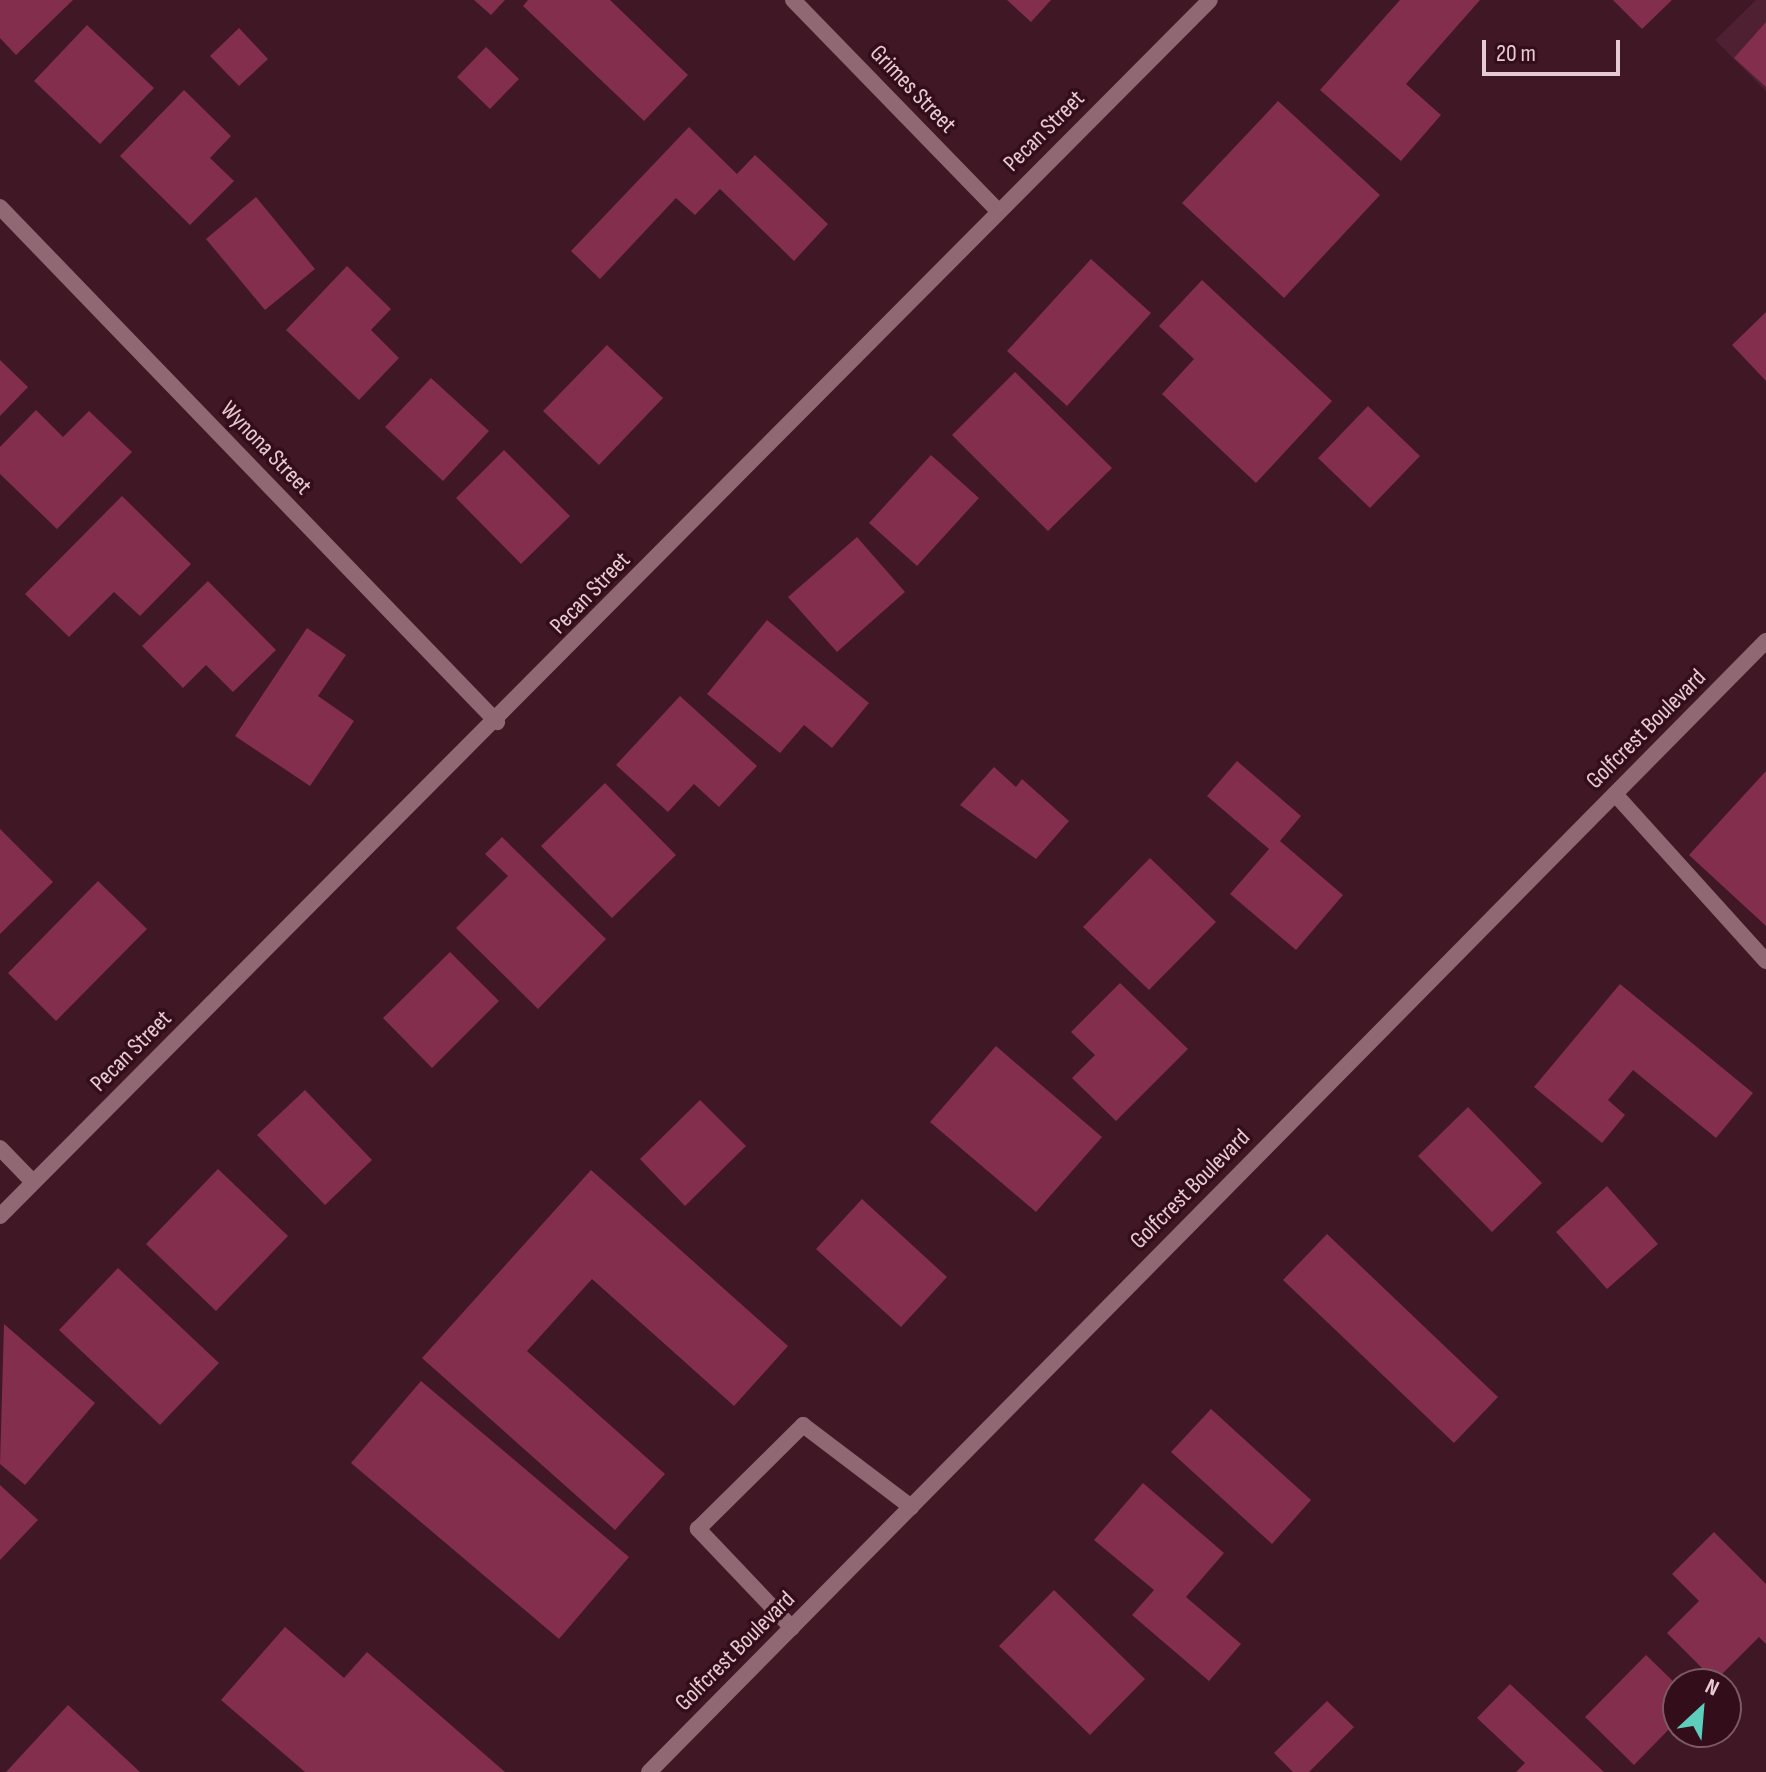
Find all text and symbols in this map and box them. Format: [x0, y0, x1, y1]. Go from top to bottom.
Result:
scale bar [1486, 24, 1624, 74]
street label: Grimes Street [864, 39, 962, 139]
text: 20 m [1496, 39, 1536, 68]
street label: Pecan Street [997, 84, 1091, 178]
street label: Wynona Street [214, 395, 318, 501]
street label: Pecan Street [544, 546, 636, 640]
street label: Golfcrest Boulevard [1580, 663, 1712, 795]
street label: Pecan Street [84, 1004, 178, 1098]
street label: Golfcrest Boulevard [1124, 1123, 1256, 1255]
street label: Golfcrest Boulevard [669, 1585, 801, 1717]
north arrow [1662, 1668, 1742, 1748]
text: N [1701, 1673, 1723, 1702]

